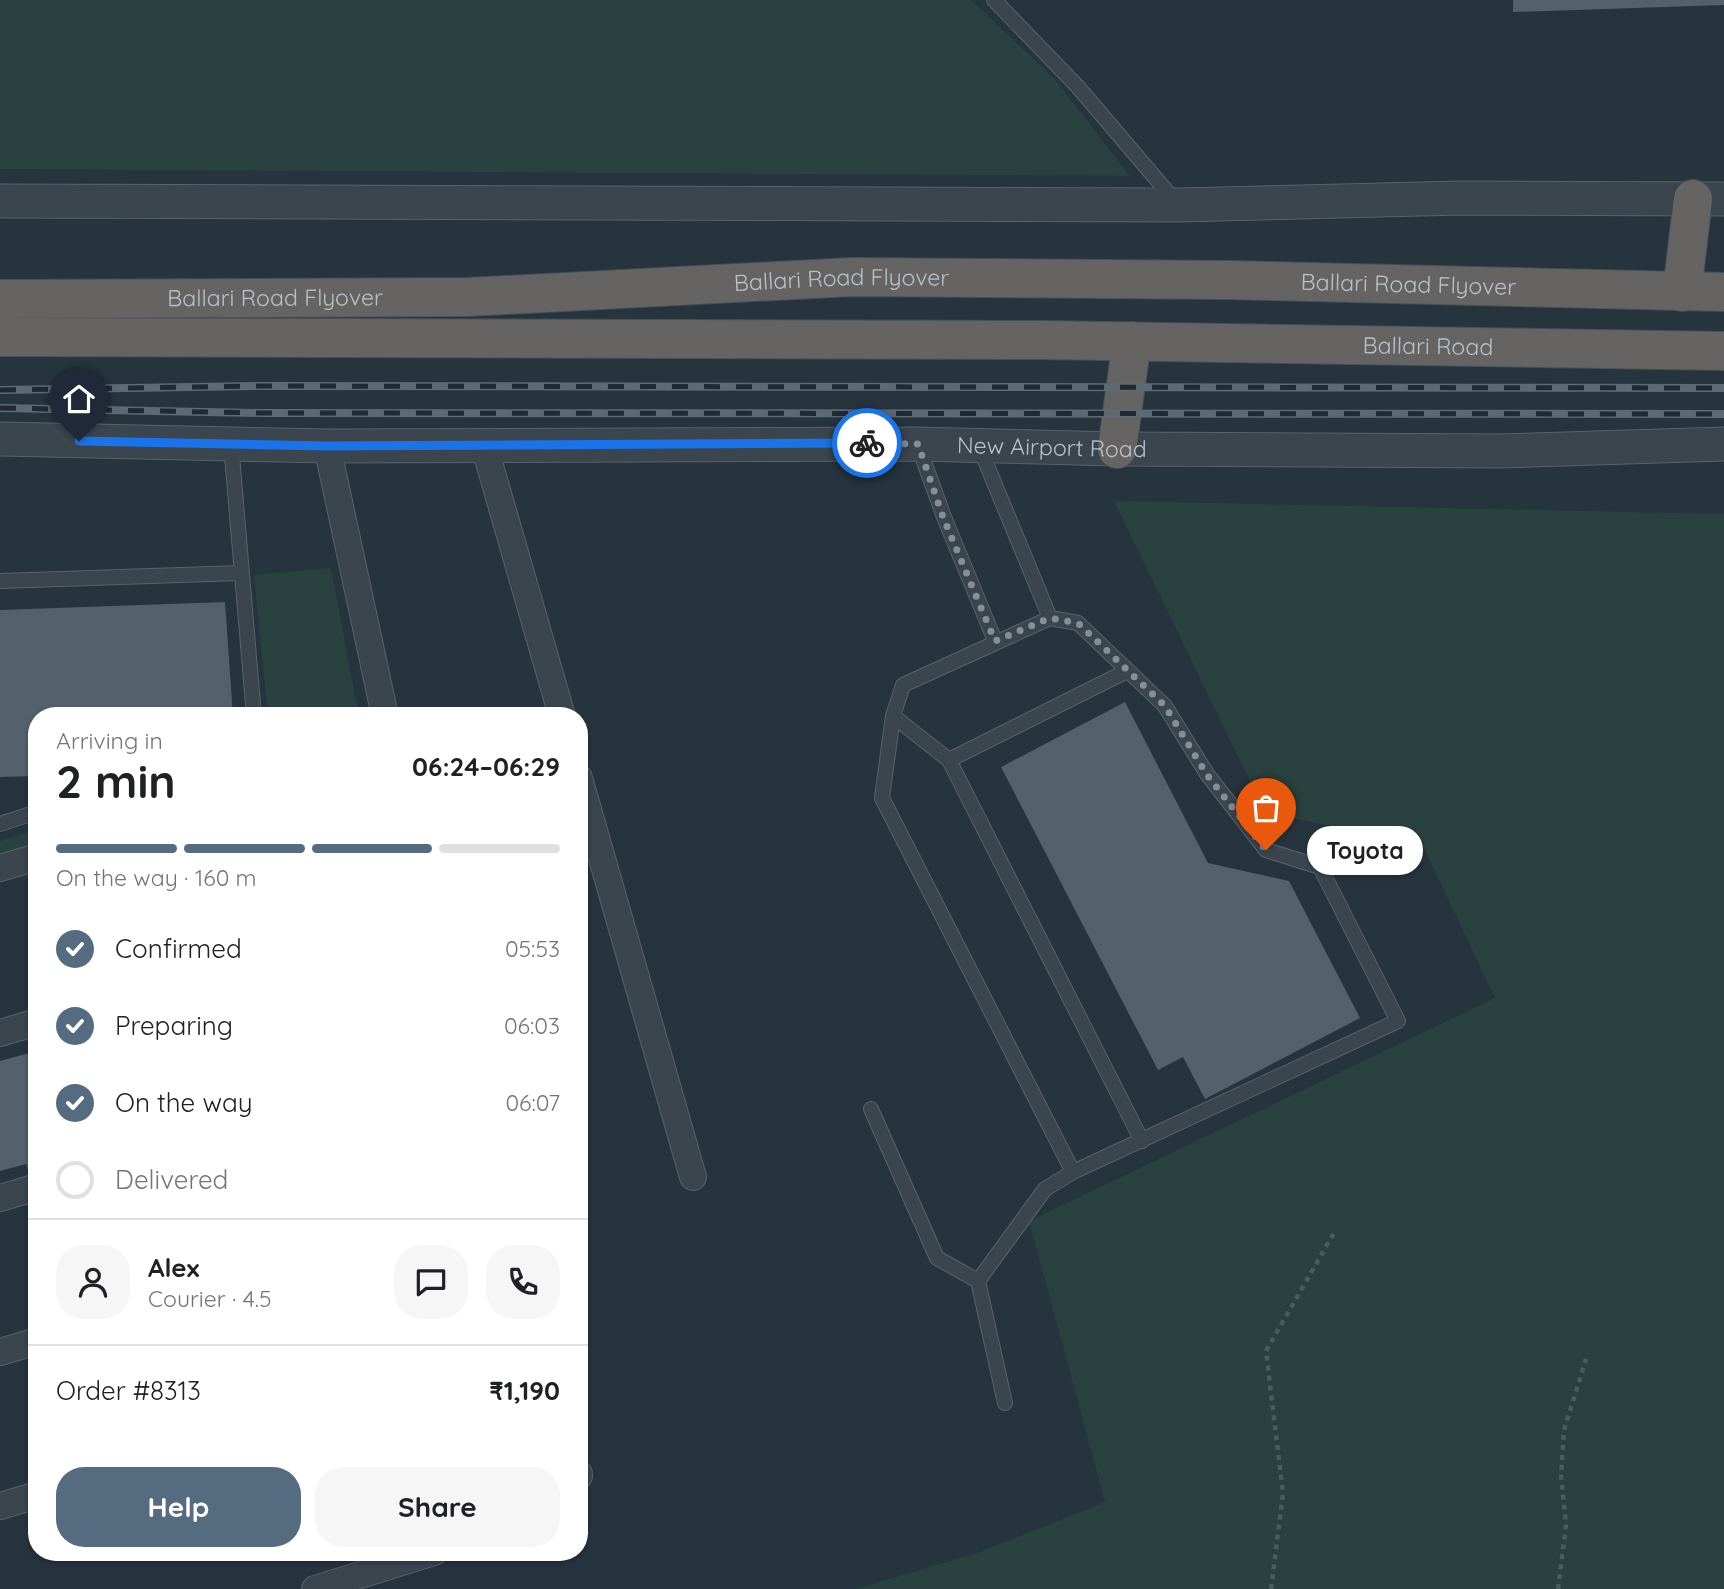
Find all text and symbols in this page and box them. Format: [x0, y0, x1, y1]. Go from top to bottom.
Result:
street label: Ballari Road Flyover [733, 262, 950, 297]
street label: Ballari Road Flyover [1300, 267, 1517, 301]
street label: Ballari Road Flyover [167, 282, 383, 312]
street label: Ballari Road [1362, 330, 1494, 361]
pin [49, 369, 109, 441]
icon: home [60, 380, 98, 418]
courier [832, 408, 902, 478]
icon: bike [848, 424, 886, 462]
street label: New Airport Road [957, 430, 1147, 463]
text: Arriving in [56, 726, 163, 755]
text: 06:24–06:29 [412, 750, 560, 783]
text: 2 min [56, 752, 176, 810]
pin [1236, 778, 1296, 850]
icon: bag [1247, 789, 1285, 827]
callout: Toyota [1308, 826, 1424, 874]
text: Toyota [1326, 836, 1404, 865]
text: On the way · 160 m [56, 863, 257, 892]
icon: check [56, 930, 94, 968]
text: Confirmed [115, 932, 242, 965]
text: 05:53 [505, 934, 560, 963]
icon: check [56, 1007, 94, 1045]
text: Preparing [115, 1009, 233, 1042]
text: 06:03 [504, 1011, 560, 1040]
icon: check [56, 1084, 94, 1122]
text: On the way [115, 1086, 253, 1119]
text: 06:07 [505, 1088, 560, 1117]
text: Delivered [115, 1163, 228, 1196]
button: person [56, 1245, 130, 1319]
button: chat [394, 1245, 468, 1319]
button: phone [486, 1245, 560, 1319]
text: Alex [148, 1251, 199, 1284]
text: Courier · 4.5 [148, 1284, 272, 1313]
text: Order #8313 [56, 1374, 201, 1407]
text: ₹1,190 [489, 1374, 560, 1407]
button: Help [56, 1467, 301, 1547]
button: Share [315, 1467, 560, 1547]

